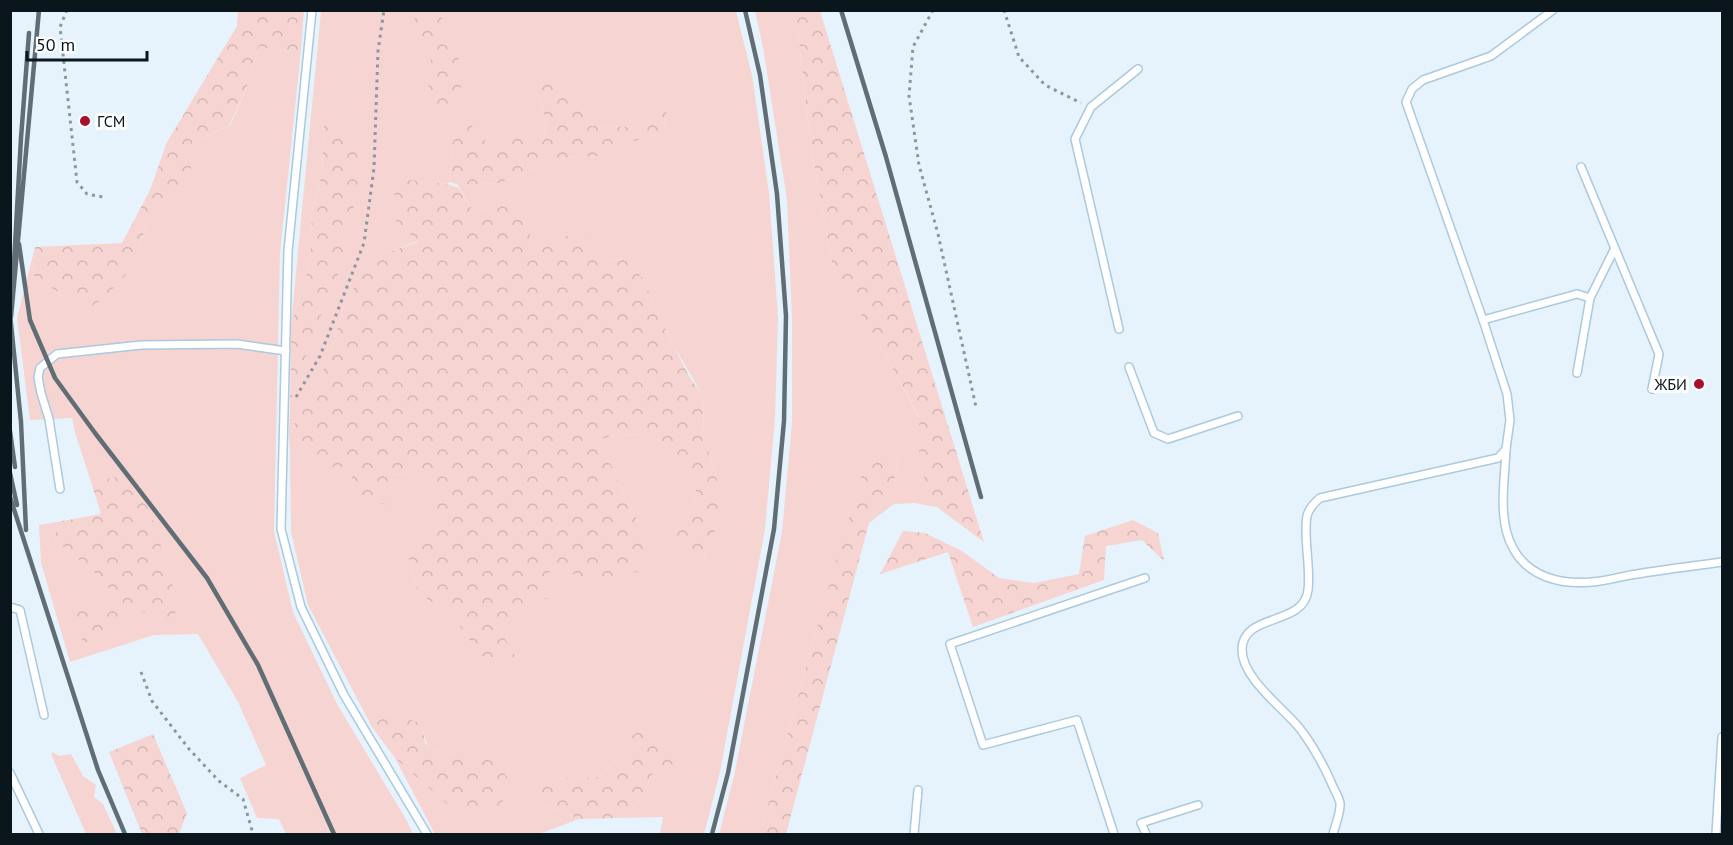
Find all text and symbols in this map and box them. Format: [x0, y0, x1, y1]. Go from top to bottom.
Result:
scale bar [27, 24, 147, 62]
text: 50 m [36, 33, 75, 56]
place label: ГСМ [97, 111, 126, 131]
marker: ГСМ [78, 114, 92, 128]
place label: ЖБИ [1653, 374, 1687, 394]
marker: ЖБИ [1692, 377, 1706, 391]

